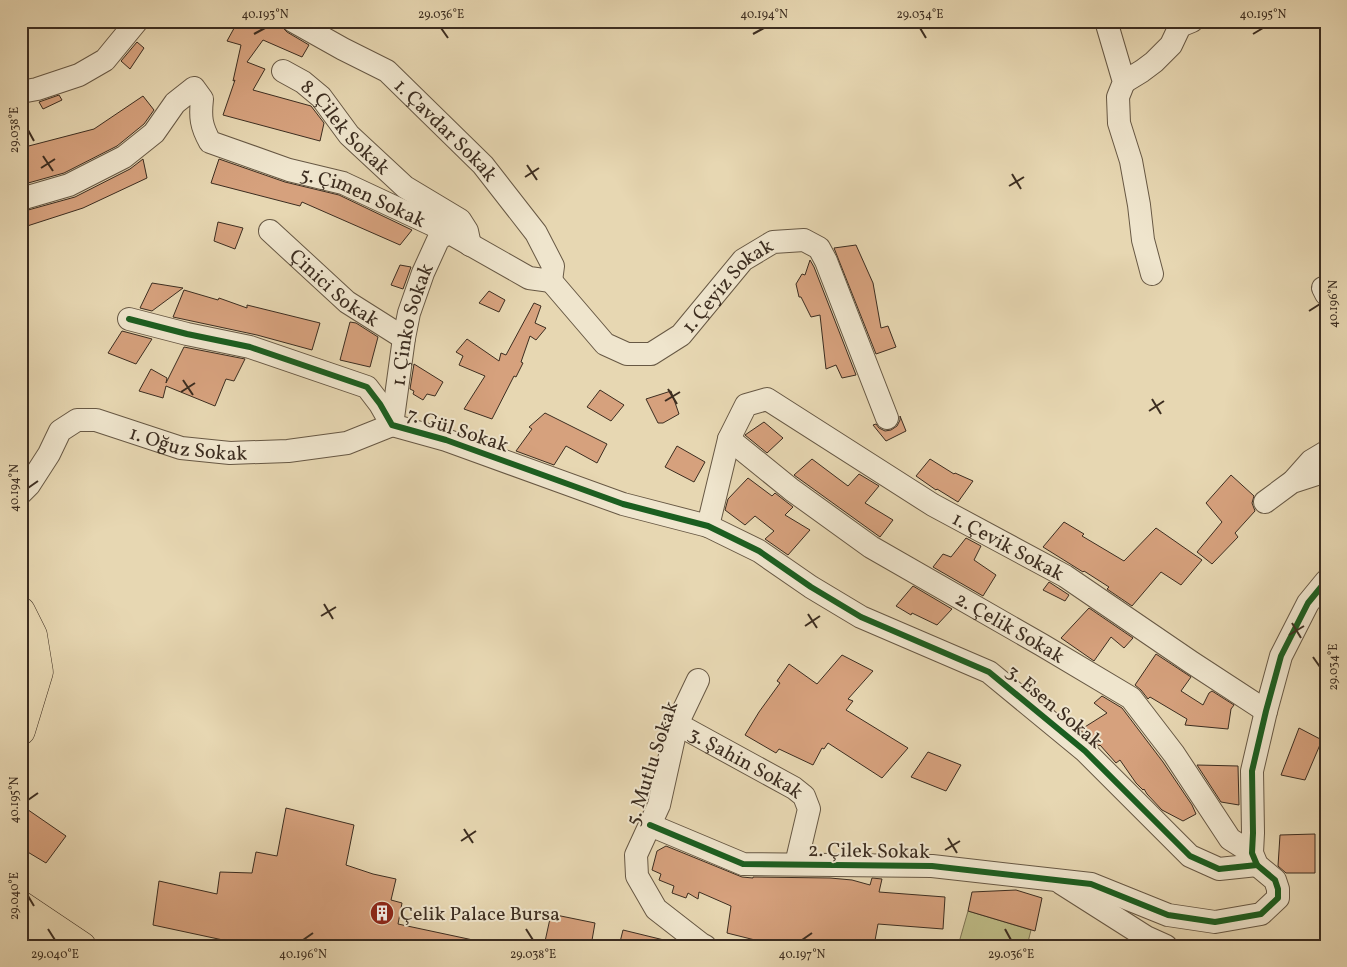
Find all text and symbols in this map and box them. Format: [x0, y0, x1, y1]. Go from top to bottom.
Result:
text: 40.193°N [241, 7, 289, 23]
text: 29.036°E [418, 7, 464, 23]
text: 40.194°N [740, 7, 788, 23]
text: 29.034°E [897, 7, 943, 23]
text: 40.195°N [1240, 7, 1287, 23]
street label: 1. Çavdar Sokak [387, 73, 503, 189]
street label: 8. Çilek Sokak [294, 74, 396, 182]
text: 29.038°E [7, 107, 23, 153]
street label: 5. Çimen Sokak [297, 161, 430, 236]
street label: 1. Çeyiz Sokak [676, 233, 779, 340]
street label: Çinici Sokak [282, 243, 384, 335]
street label: 1. Çinko Sokak [385, 259, 442, 388]
text: 40.196°N [1326, 280, 1342, 328]
street label: 7. Gül Sokak [403, 401, 512, 461]
street label: 1. Oğuz Sokak [125, 420, 248, 469]
text: 40.194°N [7, 464, 23, 512]
street label: 1. Çevik Sokak [946, 506, 1069, 589]
street label: 2. Çelik Sokak [949, 586, 1069, 671]
text: 29.034°E [1326, 644, 1342, 690]
street label: 3. Esen Sokak [999, 659, 1108, 756]
street label: 5. Mutlu Sokak [620, 698, 686, 829]
street label: 3. Şahin Sokak [683, 721, 809, 806]
text: 40.195°N [7, 776, 23, 823]
street label: 2. Çilek Sokak [808, 837, 930, 867]
text: 29.040°E [7, 872, 23, 920]
building icon: Çelik Palace Bursa [369, 900, 395, 926]
place label: Çelik Palace Bursa [400, 901, 560, 929]
text: 29.040°E [31, 947, 79, 963]
text: 40.196°N [279, 947, 327, 963]
text: 29.038°E [510, 947, 556, 963]
text: 40.197°N [778, 947, 826, 963]
text: 29.036°E [988, 947, 1034, 963]

